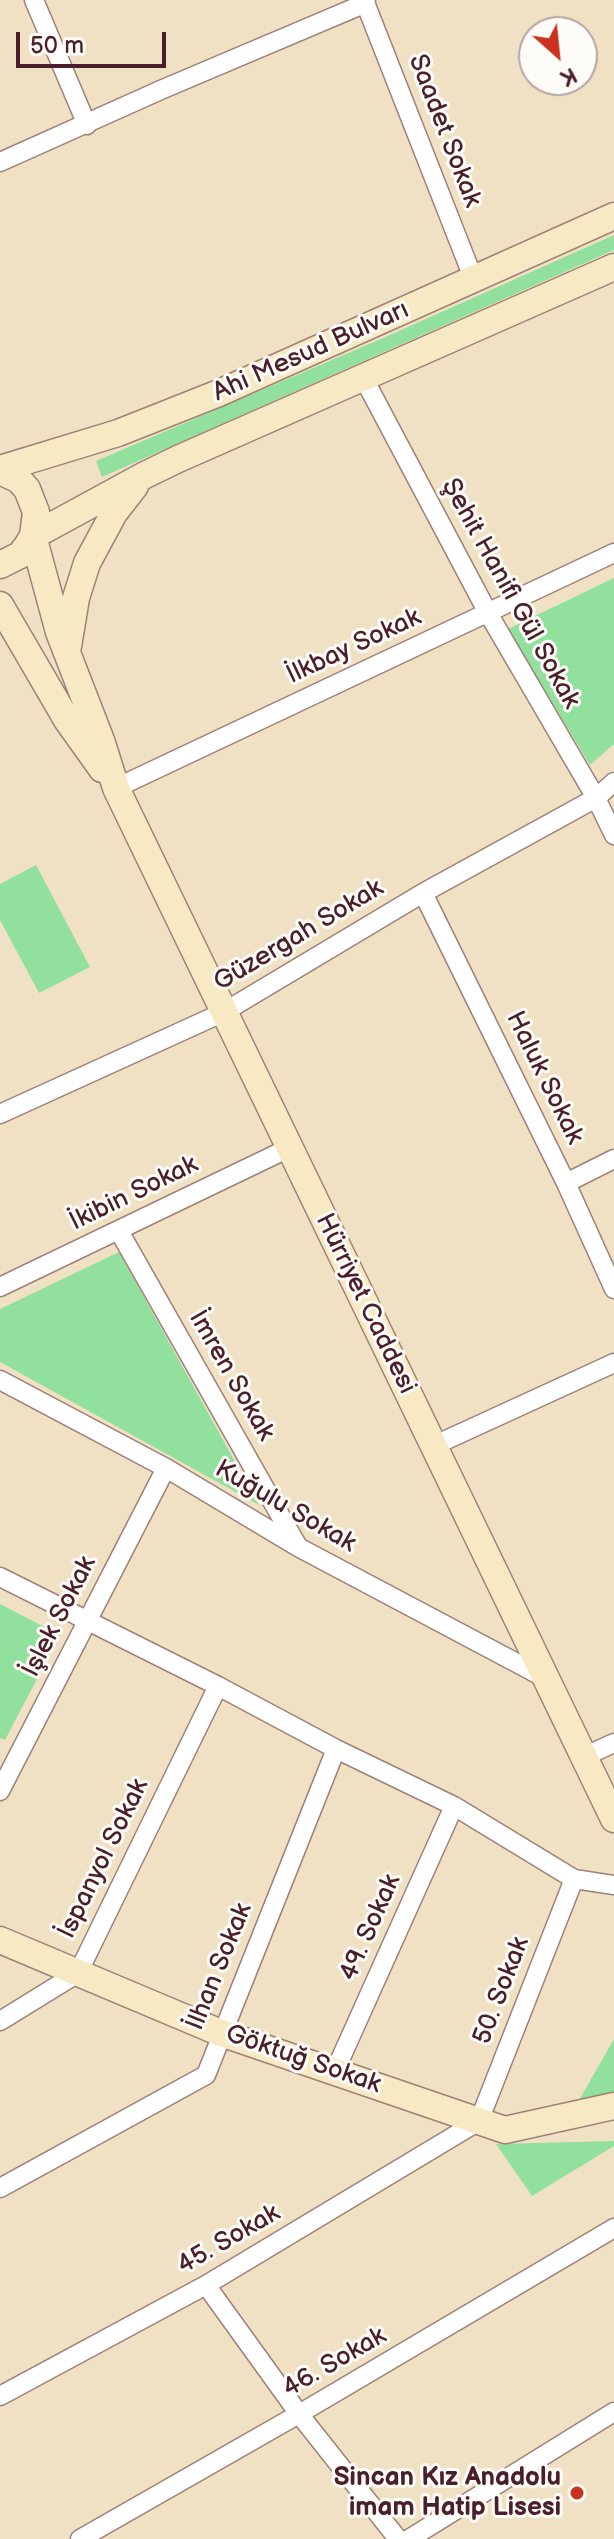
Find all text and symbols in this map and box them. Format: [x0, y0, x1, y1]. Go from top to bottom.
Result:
scale bar [20, 16, 170, 66]
north arrow [518, 16, 598, 96]
text: 50 m [30, 31, 84, 60]
street label: Saadet Sokak [401, 50, 487, 212]
text: K [555, 61, 581, 91]
street label: Ahi Mesud Bulvarı [208, 295, 414, 409]
street label: Şehit Hanifi Gül Sokak [434, 474, 586, 714]
street label: İlkbay Sokak [282, 602, 426, 692]
street label: Güzergah Sokak [209, 873, 389, 999]
street label: Haluk Sokak [498, 1006, 590, 1150]
street label: İkibin Sokak [65, 1150, 203, 1238]
street label: Hürriyet Caddesi [308, 1209, 422, 1399]
street label: İmren Sokak [181, 1305, 281, 1447]
street label: Kuğulu Sokak [209, 1454, 361, 1560]
street label: İşlek Sokak [16, 1551, 104, 1683]
street label: İspanyol Sokak [52, 1774, 156, 1944]
street label: 49. Sokak [334, 1870, 408, 1986]
street label: İlhan Sokak [180, 1899, 260, 2035]
street label: 50. Sokak [467, 1933, 537, 2049]
street label: Göktuğ Sokak [221, 2019, 385, 2101]
street label: 45. Sokak [172, 2198, 286, 2282]
street label: 46. Sokak [278, 2321, 392, 2405]
place label: Sincan Kız Anadolu imam Hatip Lisesi [334, 2462, 561, 2524]
marker: Sincan Kız Anadolu imam Hatip Lisesi [568, 2484, 586, 2502]

